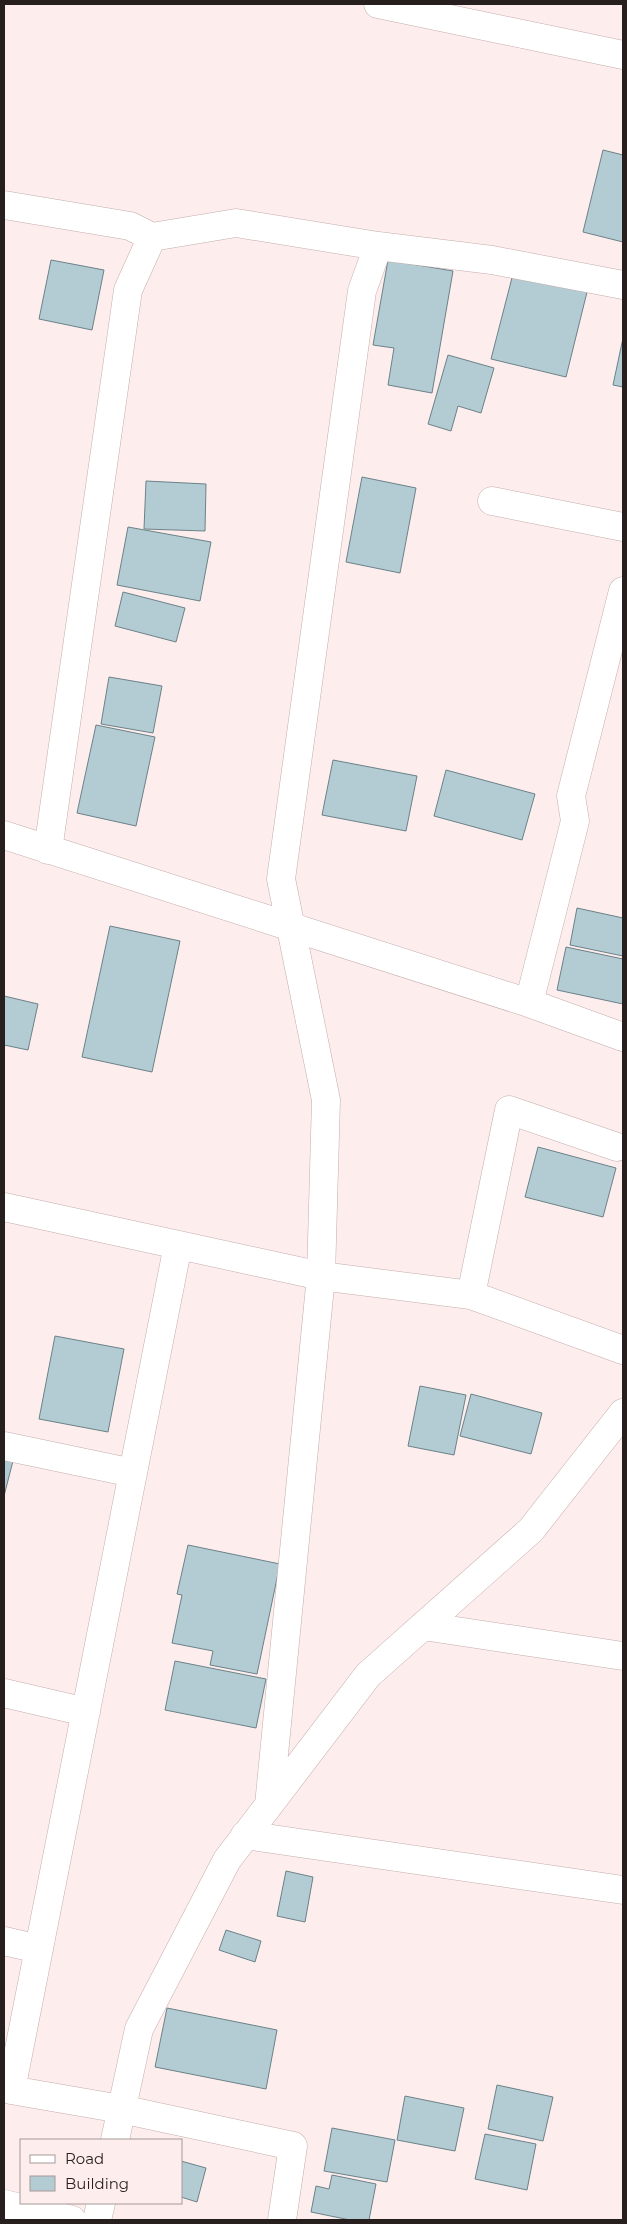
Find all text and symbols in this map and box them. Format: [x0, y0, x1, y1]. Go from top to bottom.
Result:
legend [20, 2139, 182, 2204]
text: Road [65, 2149, 104, 2168]
text: Building [65, 2174, 129, 2193]

